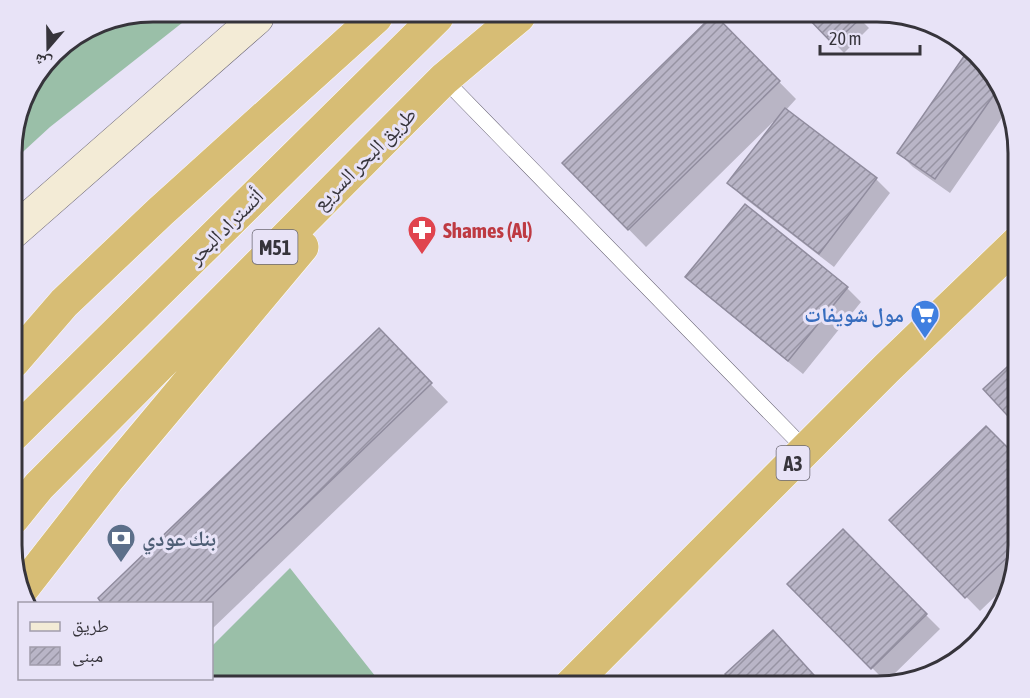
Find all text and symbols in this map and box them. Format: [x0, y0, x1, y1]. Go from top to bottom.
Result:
north arrow [18, 18, 78, 78]
scale bar [820, 18, 920, 56]
text: 20 m [829, 28, 861, 49]
text: ش [32, 50, 54, 73]
street label: طريق البحر السريع [307, 101, 422, 216]
street label: أتستراد البحر [182, 183, 268, 270]
pharmacy icon: Shames (Al) [406, 214, 438, 256]
place label: Shames (Al) [443, 218, 533, 242]
road number: M51 [252, 230, 298, 264]
supermarket icon: مول شويفات [909, 298, 941, 340]
place label: مول شويفات [804, 302, 904, 328]
road number: A3 [776, 446, 810, 480]
bank icon: بنك عودي [105, 522, 137, 564]
place label: بنك عودي [142, 526, 216, 555]
legend [18, 602, 213, 680]
text: طريق [72, 615, 109, 637]
text: مبنى [72, 645, 103, 667]

